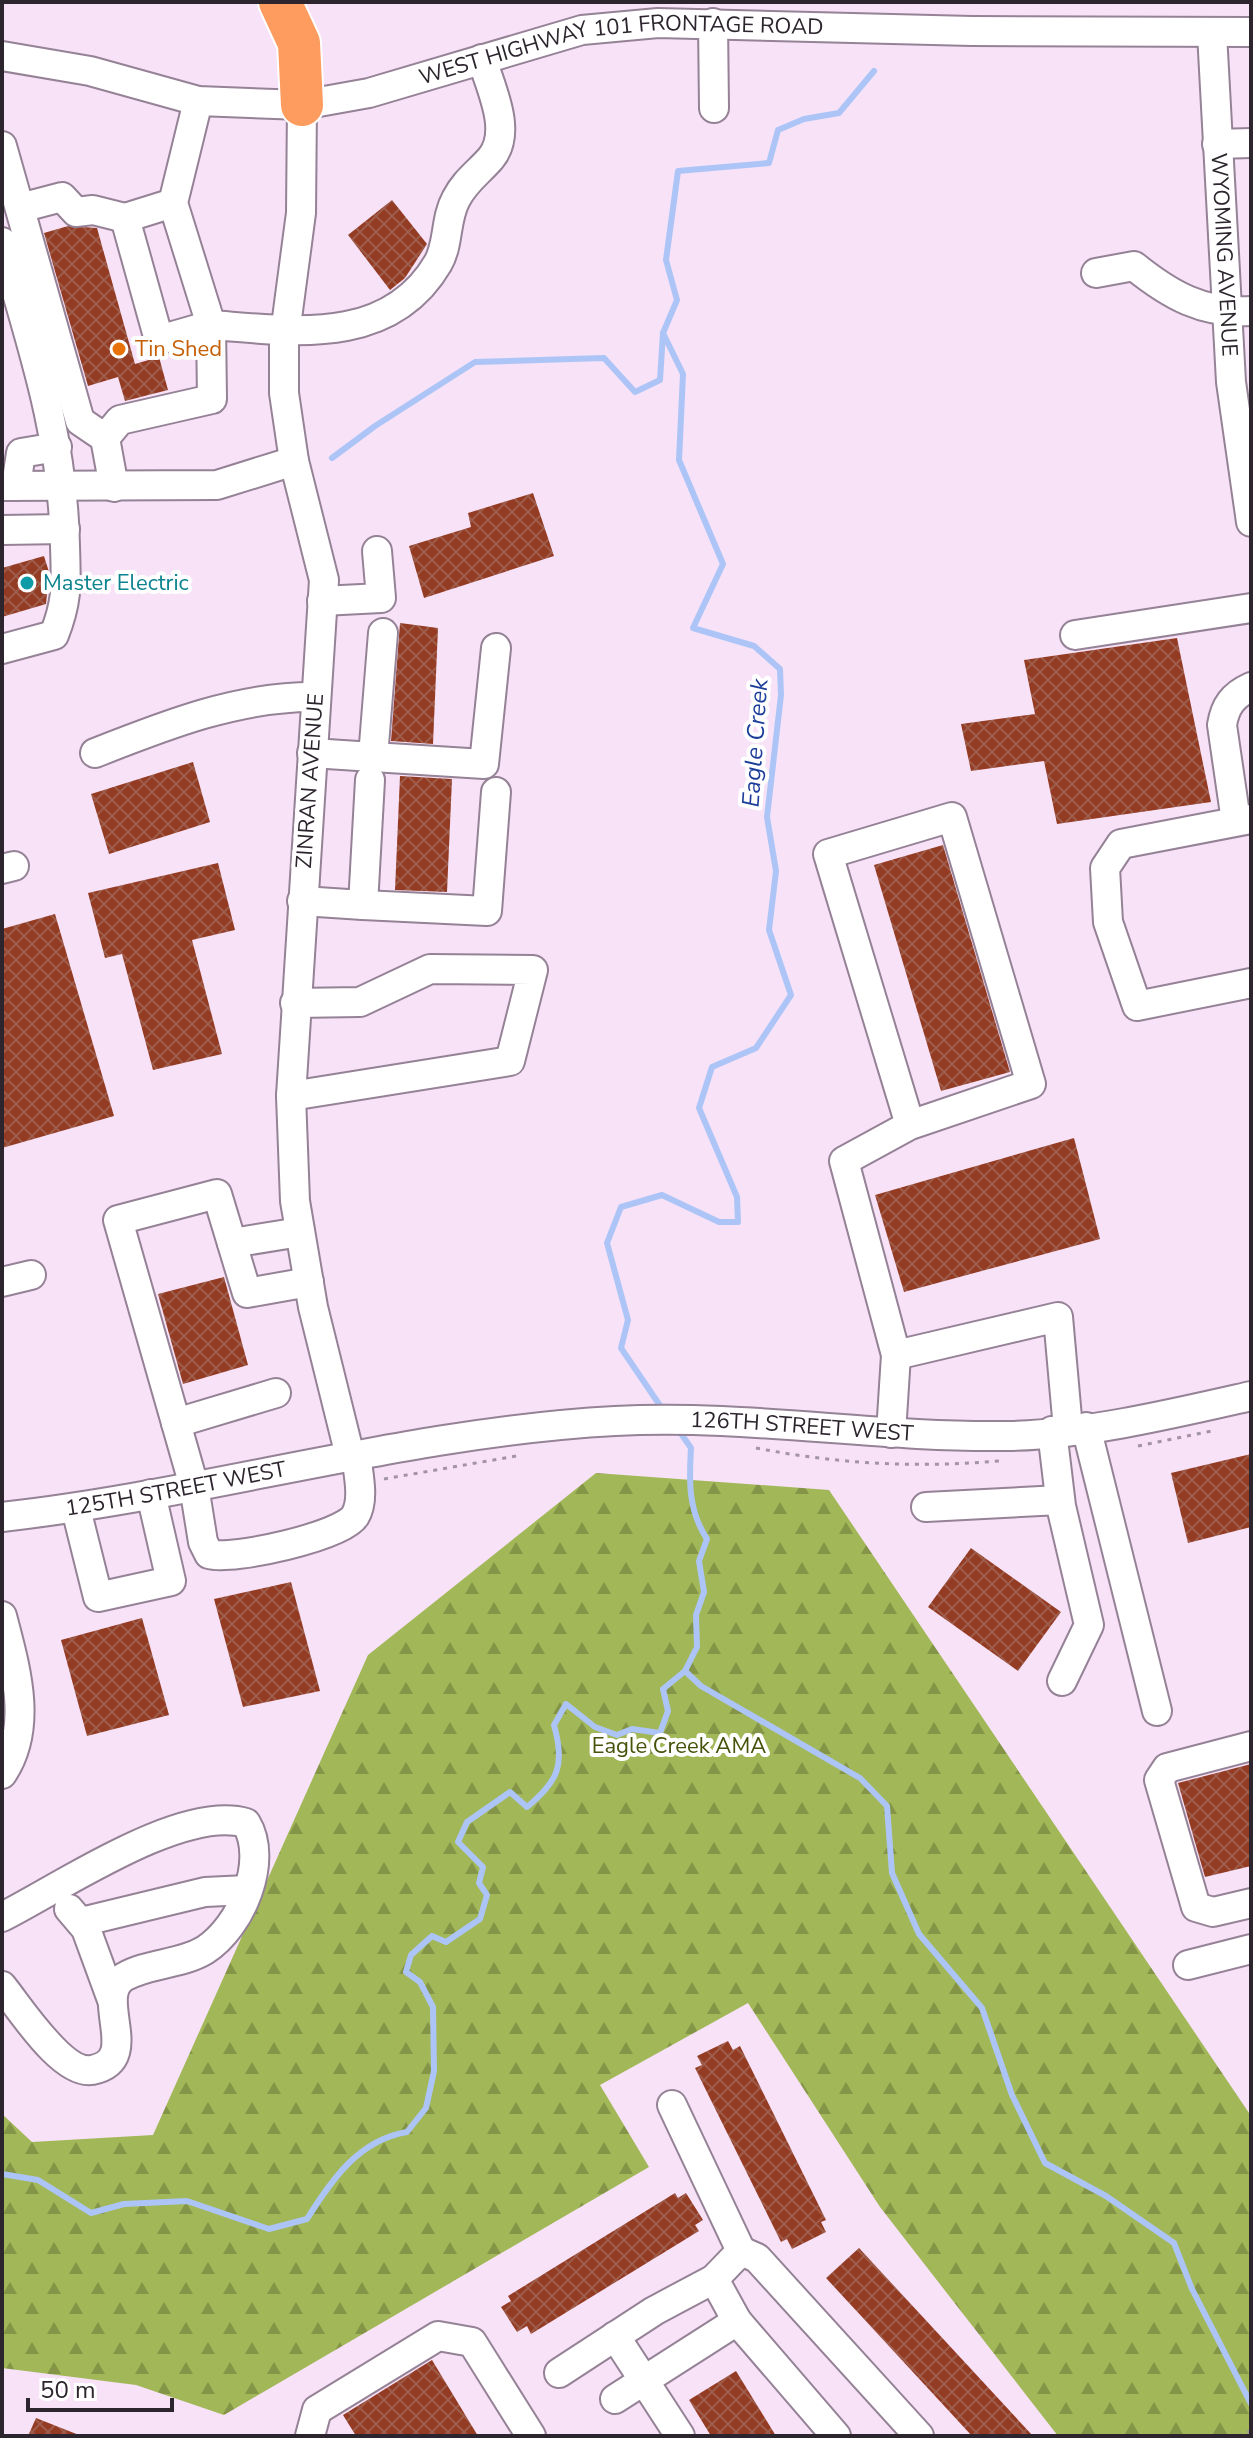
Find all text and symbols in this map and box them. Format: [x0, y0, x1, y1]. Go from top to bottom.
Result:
street label: WEST HIGHWAY 101 FRONTAGE ROAD [416, 7, 824, 92]
street label: WYOMING AVENUE [1204, 152, 1245, 357]
place label: Tin Shed [135, 334, 222, 364]
marker: Tin Shed [110, 340, 128, 358]
place label: Master Electric [43, 568, 189, 598]
marker: Master Electric [18, 574, 36, 592]
water label: Eagle Creek [735, 677, 776, 808]
street label: ZINRAN AVENUE [289, 693, 331, 869]
street label: 126TH STREET WEST [690, 1405, 915, 1449]
street label: 125TH STREET WEST [63, 1454, 289, 1524]
park label: Eagle Creek AMA [592, 1731, 766, 1761]
scale bar [28, 2362, 172, 2412]
text: 50 m [40, 2374, 96, 2406]

